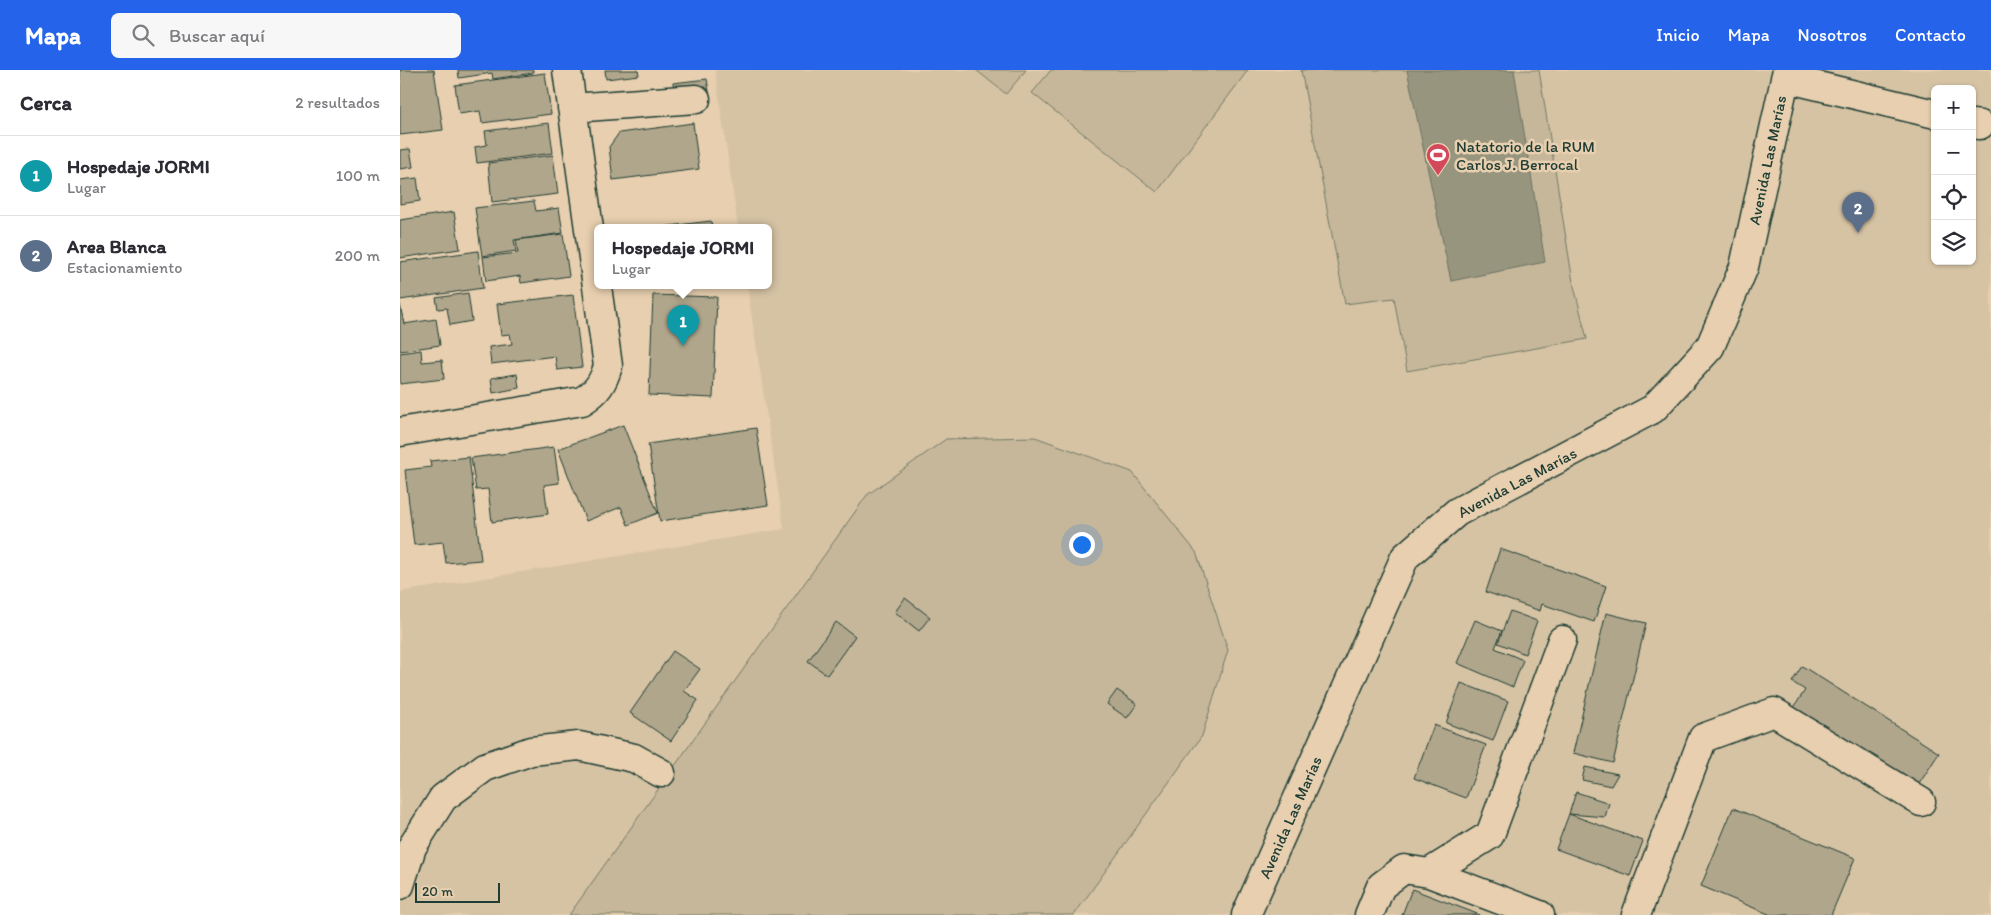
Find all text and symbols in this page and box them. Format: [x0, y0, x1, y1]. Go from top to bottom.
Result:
search box [111, 13, 461, 58]
text: Mapa [25, 21, 81, 50]
icon: search [129, 21, 157, 49]
text: Buscar aquí [169, 24, 265, 47]
text: Inicio [1656, 24, 1700, 46]
text: Mapa [1728, 24, 1770, 46]
text: Nosotros [1798, 24, 1867, 46]
text: Contacto [1895, 24, 1966, 46]
map controls [1931, 85, 1976, 265]
button: + [1931, 85, 1976, 130]
text: Cerca [20, 90, 72, 115]
text: 2 resultados [295, 93, 380, 112]
street label: Avenida Las Marías [1744, 94, 1790, 227]
button: − [1931, 130, 1976, 175]
place label: Natatorio de la RUM Carlos J. Berrocal [1456, 137, 1595, 174]
sports icon: Natatorio de la RUM Carlos J. Berrocal [1425, 142, 1451, 176]
text: Hospedaje JORMI [67, 155, 210, 178]
text: 1 [32, 166, 40, 185]
text: 100 m [336, 166, 380, 185]
button: locate [1931, 175, 1976, 220]
text: Lugar [67, 178, 106, 197]
pin: 2 [1842, 192, 1874, 233]
button: layers [1931, 220, 1976, 265]
popup [594, 224, 772, 289]
text: Area Blanca [67, 235, 166, 258]
text: Hospedaje JORMI [612, 236, 754, 259]
text: 2 [32, 246, 40, 265]
text: 200 m [335, 246, 380, 265]
text: Estacionamiento [67, 258, 182, 277]
text: Lugar [612, 259, 651, 278]
pin: 1 [667, 305, 699, 346]
street label: Avenida Las Marías [1455, 443, 1580, 522]
your location [1069, 532, 1095, 558]
street label: Avenida Las Marías [1255, 753, 1326, 881]
scale bar [415, 880, 500, 903]
text: 20 m [422, 883, 453, 900]

